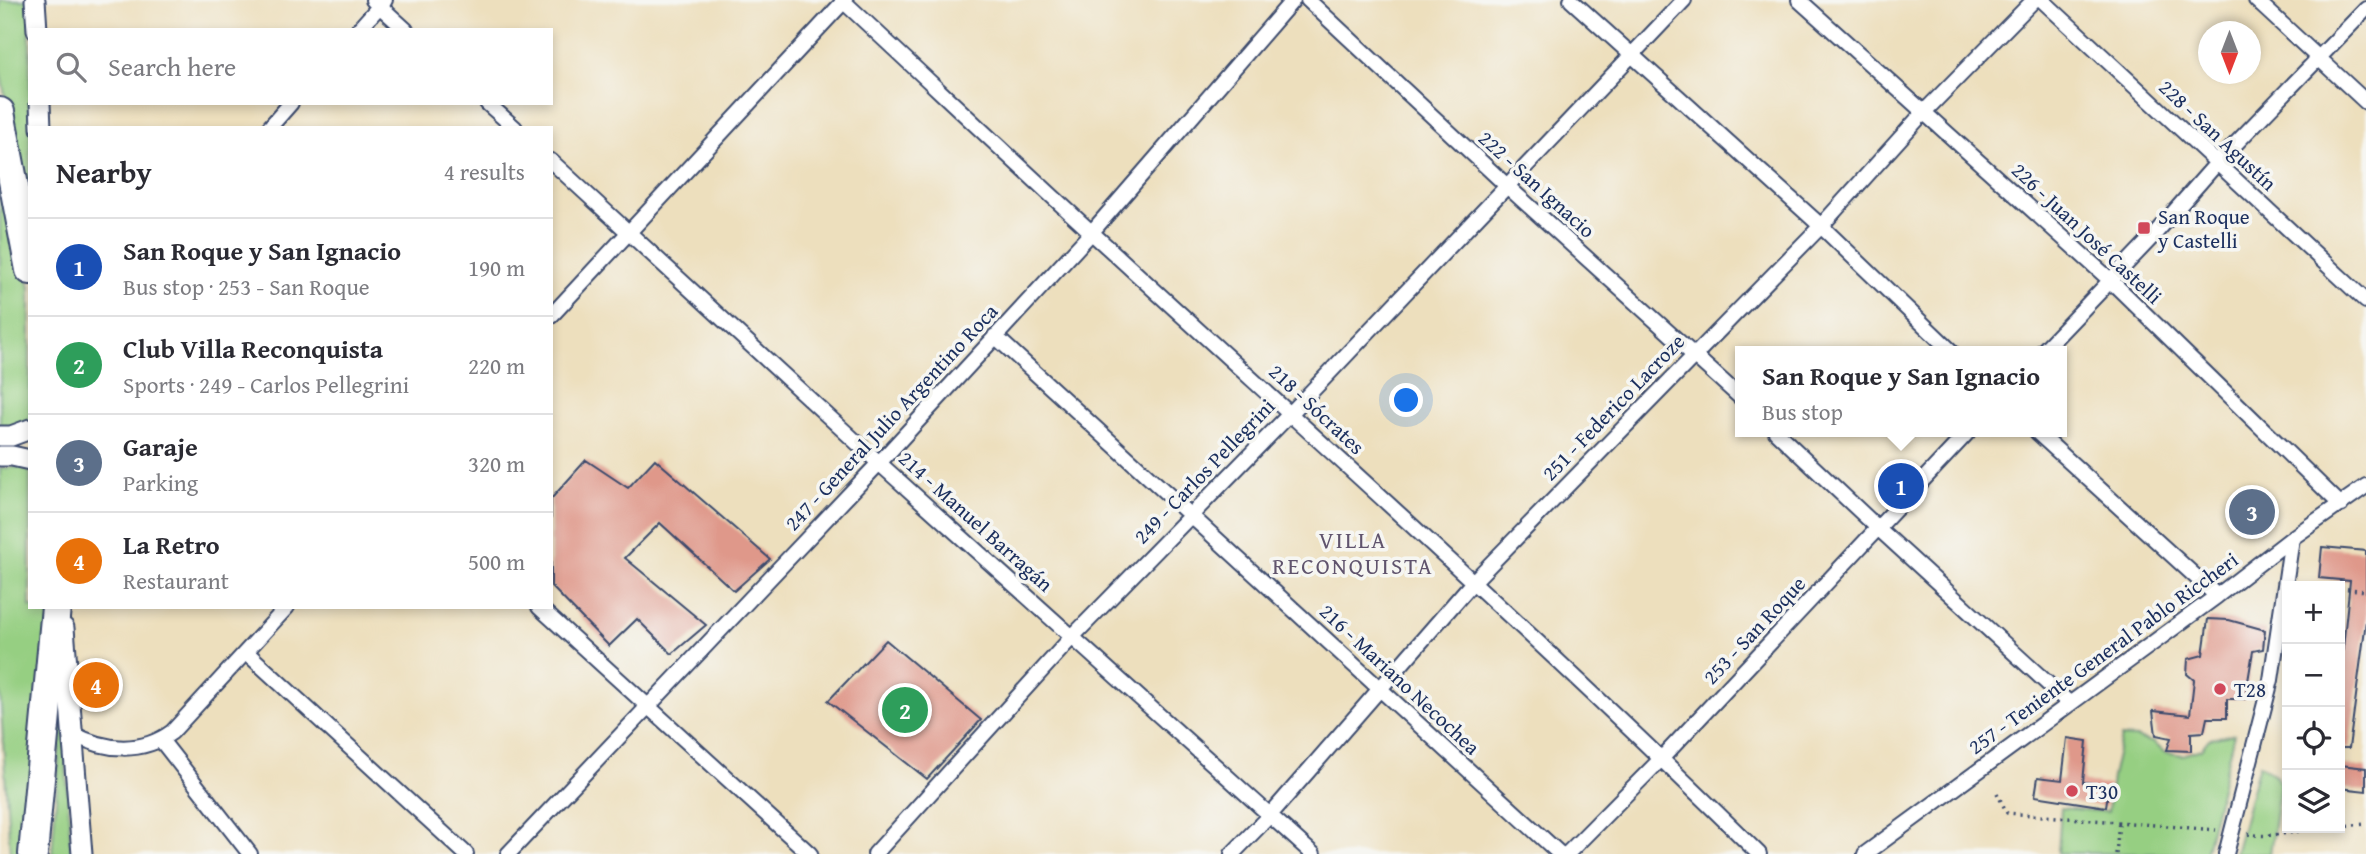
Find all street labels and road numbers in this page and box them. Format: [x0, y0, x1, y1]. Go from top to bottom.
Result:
street label: 228 - San Agustín [2152, 72, 2284, 198]
street label: 222 - San Ignacio [1472, 123, 1602, 245]
street label: 226 - Juan José Castelli [2005, 155, 2169, 311]
street label: 247 - General Julio Argentino Roca [777, 296, 1005, 538]
street label: 251 - Federico Lacroze [1535, 326, 1692, 488]
street label: 218 - Sócrates [1262, 356, 1372, 462]
street label: 249 - Carlos Pellegrini [1126, 391, 1282, 551]
street label: 214 - Manuel Barragán [892, 443, 1060, 599]
street label: 257 - Teniente General Pablo Riccheri [1961, 544, 2245, 762]
street label: 253 - San Roque [1695, 569, 1813, 691]
street label: 216 - Mariano Necochea [1313, 596, 1487, 762]

